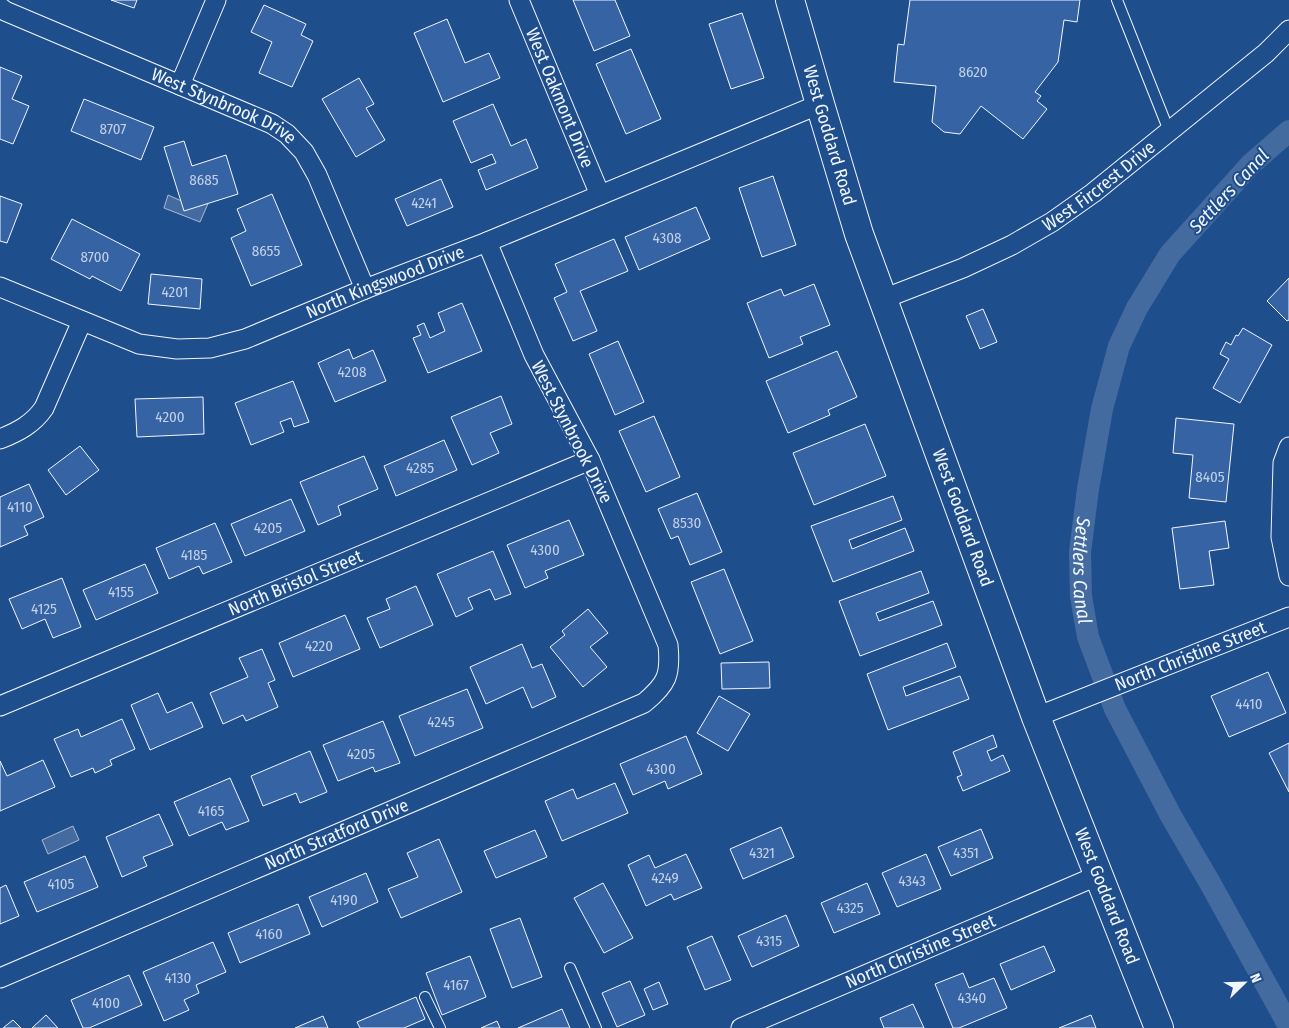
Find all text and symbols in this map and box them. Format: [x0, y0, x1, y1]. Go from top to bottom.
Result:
street label: West Oakmont Drive [521, 25, 599, 171]
street label: West Stynbrook Drive [148, 63, 301, 148]
street label: West Goddard Road [798, 63, 861, 208]
house number: 8620 [958, 63, 988, 81]
house number: 8707 [100, 120, 126, 138]
street label: West Fircrest Drive [1039, 136, 1160, 236]
water label: Settlers Canal [1183, 144, 1274, 239]
house number: 8685 [189, 171, 219, 189]
house number: 4241 [411, 194, 437, 212]
house number: 4308 [652, 229, 682, 247]
street label: North Kingswood Drive [303, 241, 468, 323]
house number: 8655 [252, 242, 280, 260]
house number: 8700 [81, 248, 109, 266]
house number: 4201 [162, 283, 188, 301]
street label: West Stynbrook Drive [526, 357, 618, 507]
house number: 4208 [338, 363, 367, 381]
house number: 4200 [155, 408, 185, 426]
street label: West Goddard Road [928, 446, 998, 589]
house number: 4285 [406, 459, 434, 477]
house number: 8405 [1195, 468, 1225, 486]
house number: 4110 [7, 498, 33, 516]
house number: 8530 [673, 514, 701, 532]
water label: Settlers Canal [1069, 515, 1097, 625]
house number: 4205 [254, 519, 282, 537]
house number: 4300 [530, 541, 560, 559]
street label: North Bristol Street [225, 545, 366, 621]
house number: 4185 [181, 546, 207, 564]
house number: 4155 [108, 583, 134, 601]
house number: 4125 [31, 600, 57, 618]
street label: North Christine Street [1112, 616, 1269, 696]
house number: 4220 [305, 637, 333, 655]
house number: 4410 [1235, 695, 1263, 713]
house number: 4245 [427, 713, 455, 731]
house number: 4205 [347, 745, 375, 763]
house number: 4300 [646, 760, 676, 778]
street label: North Stratford Drive [261, 794, 412, 875]
house number: 4165 [198, 802, 224, 820]
street label: West Goddard Road [1070, 825, 1144, 968]
house number: 4321 [749, 844, 775, 862]
house number: 4351 [953, 844, 979, 862]
house number: 4249 [651, 869, 679, 887]
house number: 4343 [898, 872, 926, 890]
house number: 4105 [47, 875, 75, 893]
house number: 4190 [330, 891, 358, 909]
house number: 4325 [836, 899, 864, 917]
street label: North Christine Street [842, 910, 999, 993]
house number: 4160 [255, 925, 283, 943]
house number: 4315 [756, 932, 782, 950]
north arrow [1219, 958, 1269, 1008]
house number: 4130 [165, 969, 191, 987]
text: N [1246, 971, 1265, 985]
house number: 4167 [443, 976, 469, 994]
house number: 4340 [958, 989, 986, 1007]
house number: 4100 [92, 994, 120, 1012]

